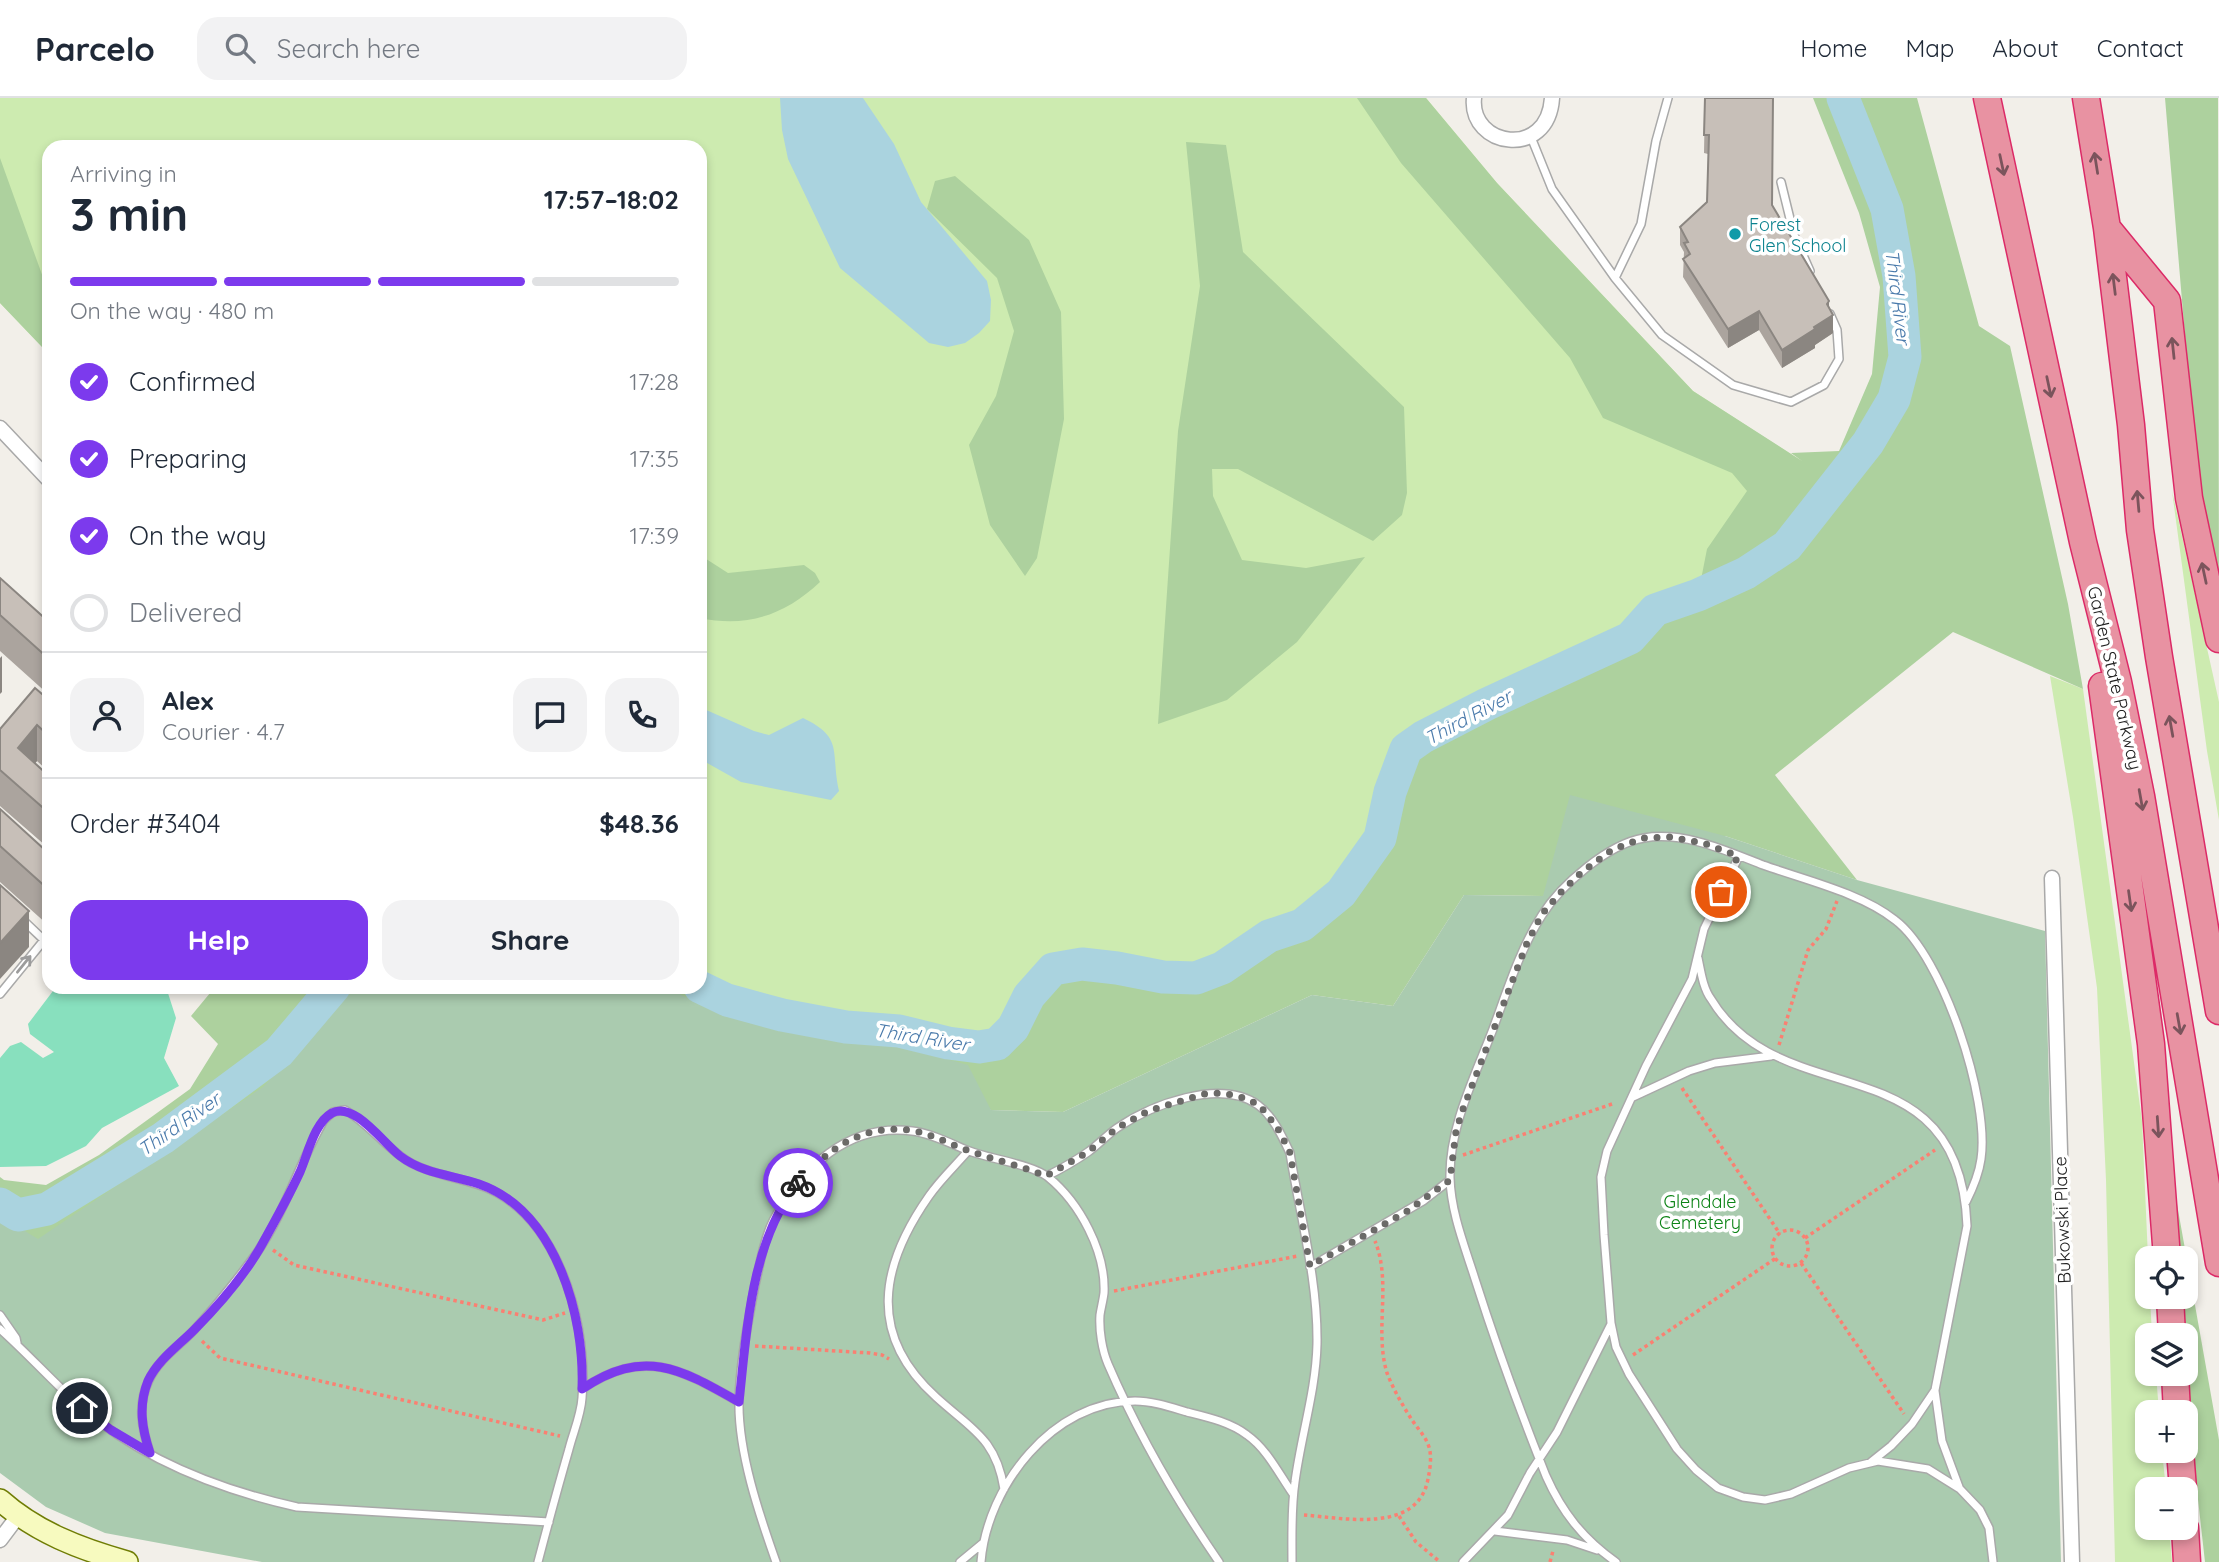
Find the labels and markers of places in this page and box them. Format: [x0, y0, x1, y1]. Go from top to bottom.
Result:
place label: Forest Glen School [1749, 213, 1847, 257]
marker: Forest Glen School [1727, 226, 1743, 242]
pin [1691, 862, 1751, 922]
pin [52, 1378, 112, 1438]

